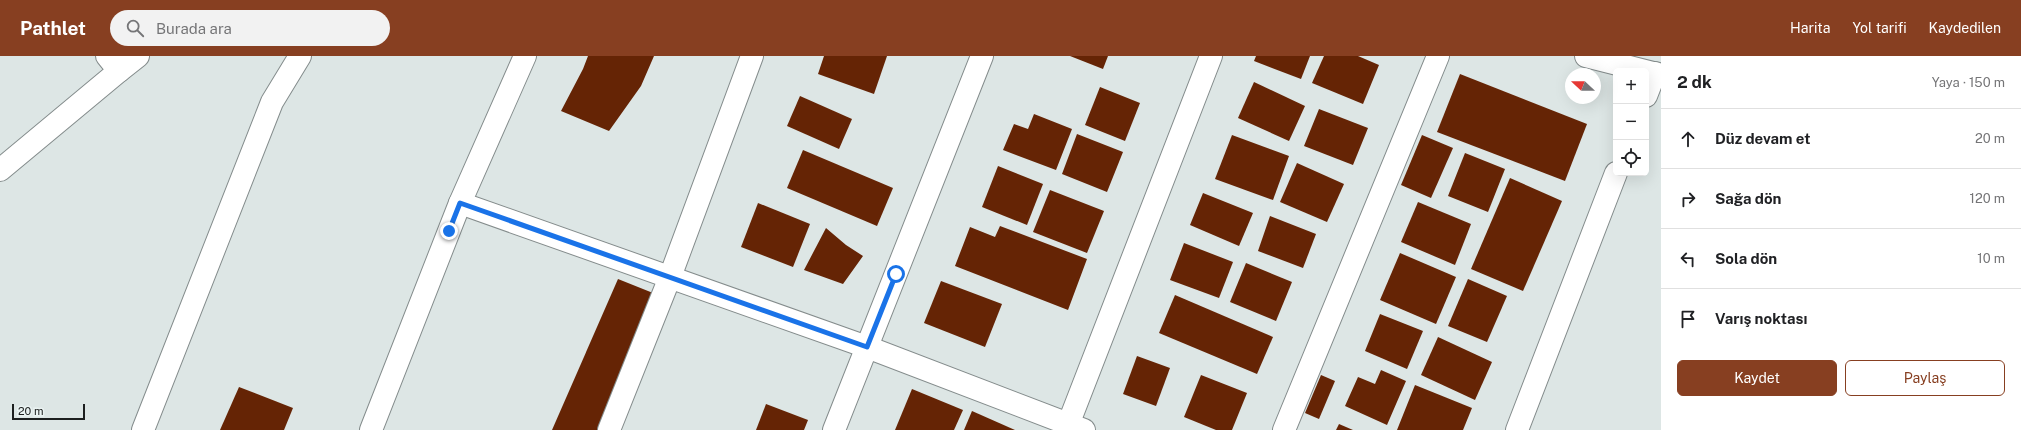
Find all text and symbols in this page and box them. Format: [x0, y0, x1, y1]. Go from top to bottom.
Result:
search box [110, 10, 390, 46]
text: Pathlet [20, 17, 86, 39]
icon: search [124, 17, 146, 39]
text: Burada ara [156, 20, 232, 37]
text: Harita [1790, 20, 1830, 36]
text: Yol tarifi [1852, 20, 1907, 36]
text: Kaydedilen [1929, 20, 2001, 36]
north arrow [1565, 68, 1601, 104]
map controls [1613, 68, 1649, 176]
button: + [1613, 68, 1649, 104]
text: 2 dk [1677, 72, 1712, 92]
text: Yaya · 150 m [1932, 75, 2005, 90]
button: − [1613, 104, 1649, 140]
icon: ahead [1677, 128, 1699, 150]
text: Düz devam et [1715, 130, 1810, 147]
text: 20 m [1975, 131, 2005, 146]
button: locate [1613, 140, 1649, 176]
icon: right [1677, 188, 1699, 210]
text: Sağa dön [1715, 190, 1781, 207]
text: 120 m [1970, 191, 2005, 206]
route end [440, 222, 458, 240]
icon: left [1677, 248, 1699, 270]
text: Sola dön [1715, 250, 1777, 267]
text: 10 m [1977, 251, 2005, 266]
route start [887, 265, 905, 283]
icon: arrive [1677, 308, 1699, 330]
text: Varış noktası [1715, 310, 1807, 327]
button: Kaydet [1677, 360, 1837, 396]
button: Paylaş [1845, 360, 2005, 396]
scale bar [12, 402, 85, 421]
text: 20 m [18, 405, 43, 417]

